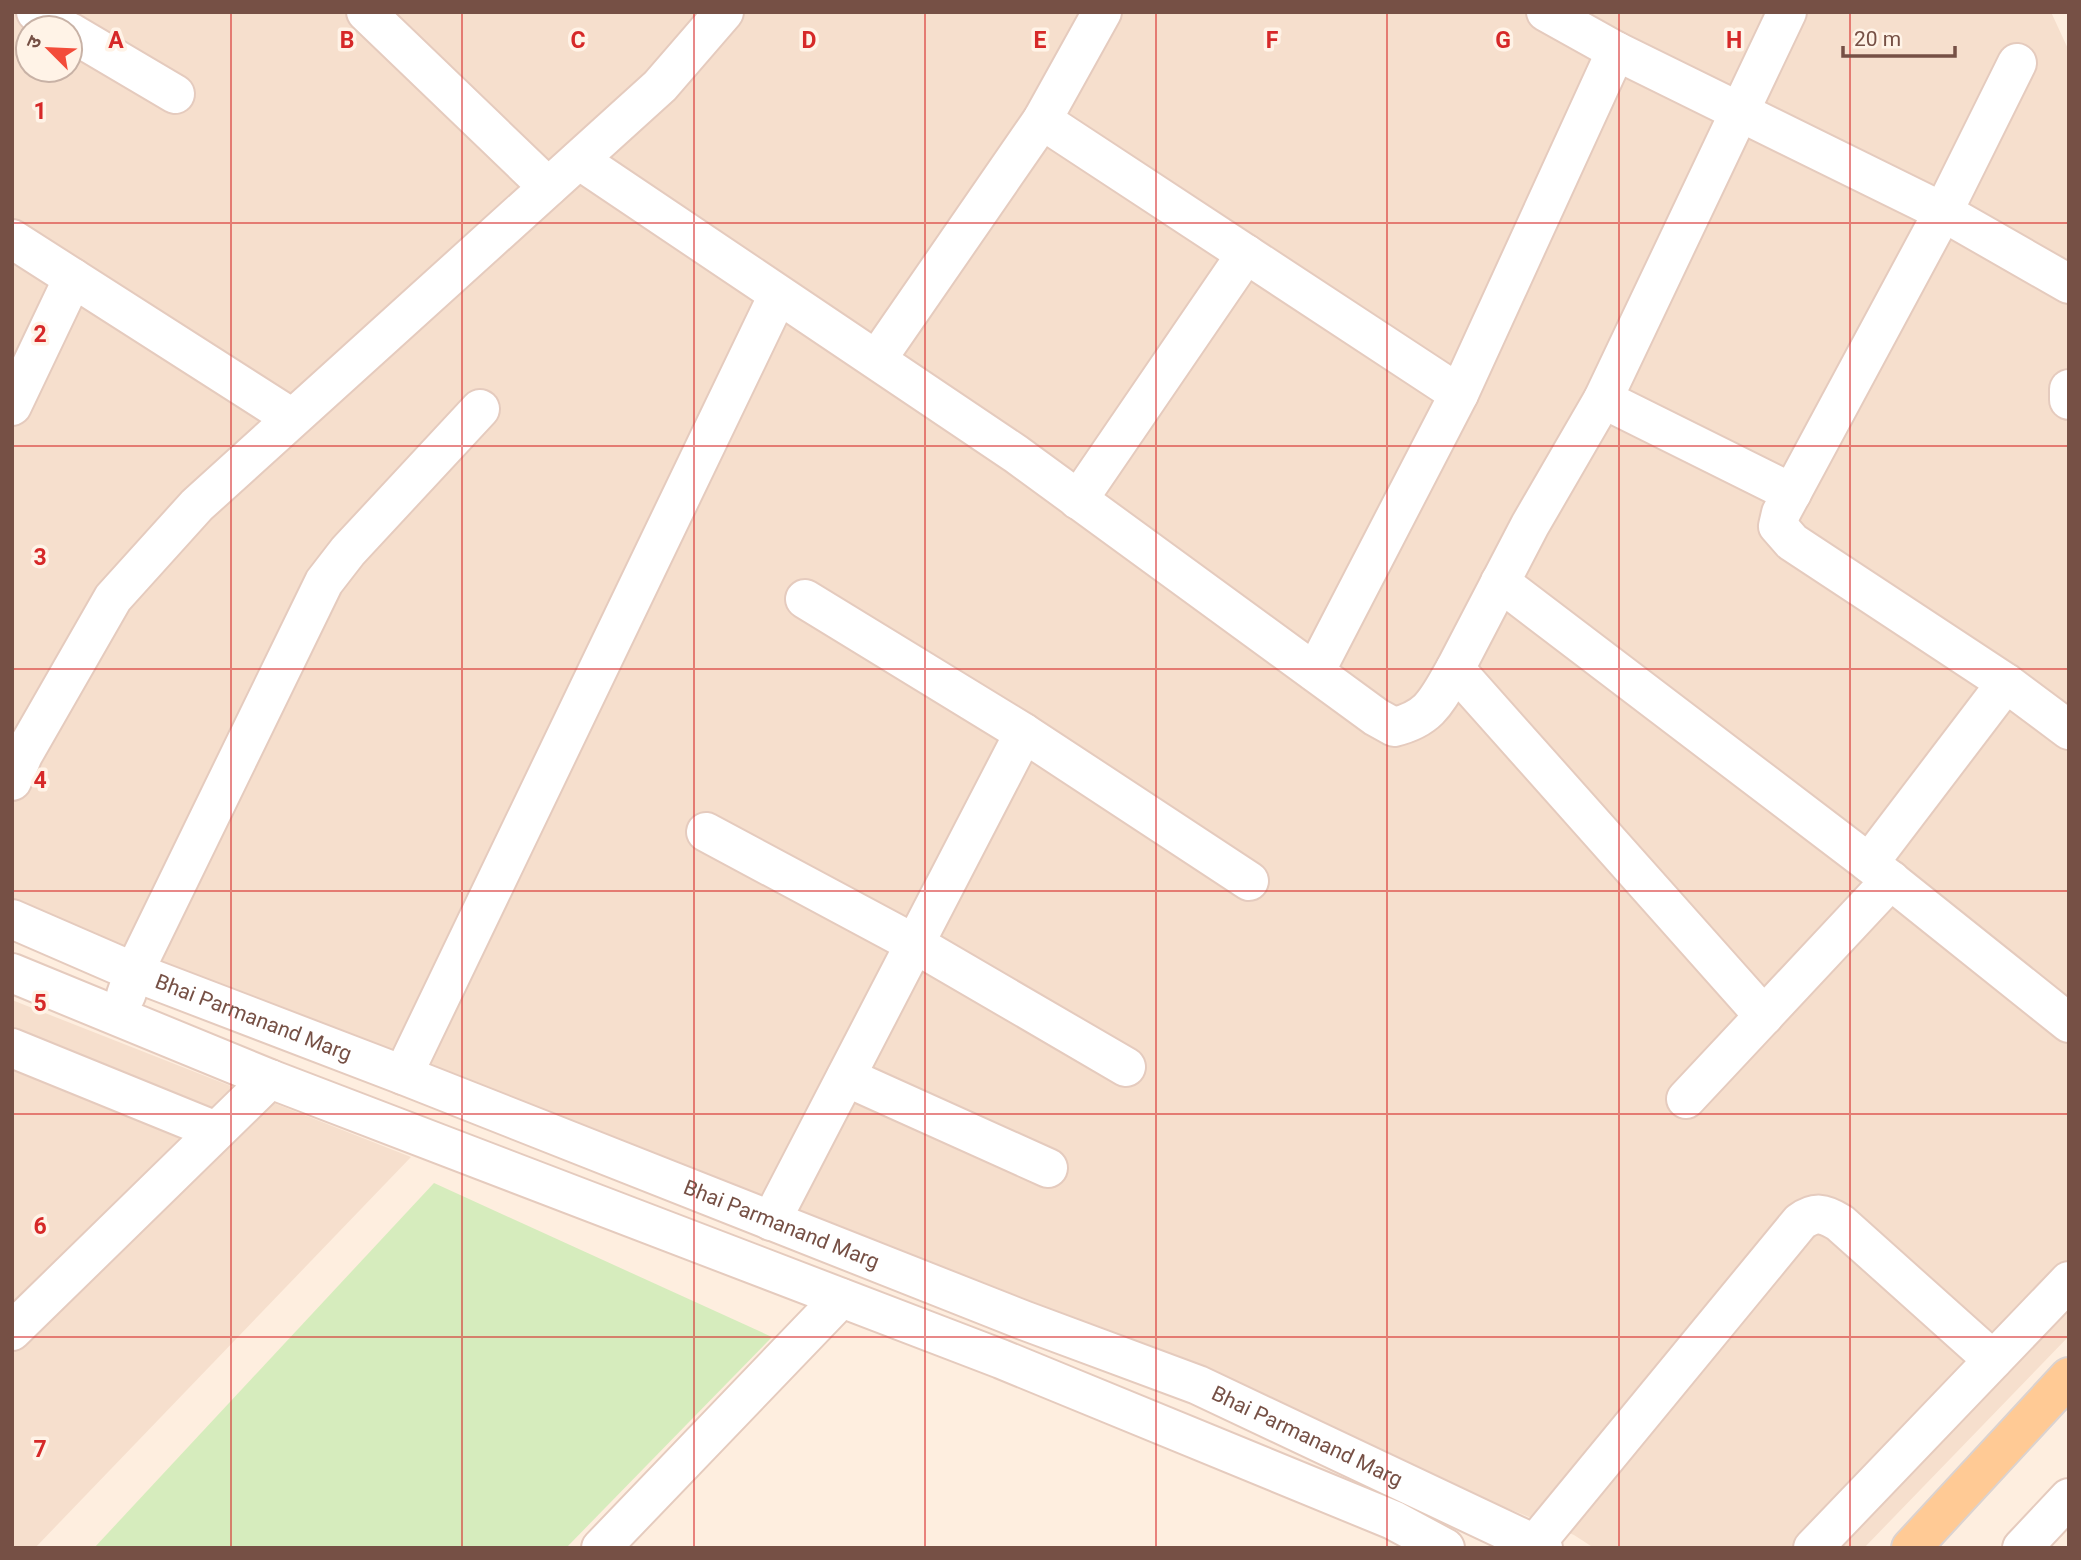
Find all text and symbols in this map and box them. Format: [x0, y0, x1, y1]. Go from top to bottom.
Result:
north arrow [14, 14, 84, 84]
scale bar [1843, 14, 1955, 58]
text: A [108, 27, 124, 54]
text: B [340, 27, 354, 54]
text: C [570, 27, 586, 54]
text: D [802, 27, 816, 54]
text: E [1034, 27, 1047, 54]
text: F [1266, 27, 1279, 54]
text: G [1495, 27, 1511, 54]
text: H [1726, 27, 1742, 54]
text: 20 m [1854, 27, 1901, 51]
text: उ [21, 32, 47, 52]
text: 1 [33, 98, 47, 125]
text: 2 [33, 321, 47, 348]
text: 3 [33, 544, 47, 571]
text: 4 [33, 767, 47, 794]
street label: Bhai Parmanand Marg [152, 969, 355, 1066]
text: 5 [33, 990, 47, 1017]
street label: Bhai Parmanand Marg [680, 1175, 883, 1274]
text: 6 [33, 1213, 47, 1240]
street label: Bhai Parmanand Marg [1208, 1381, 1406, 1492]
text: 7 [33, 1436, 47, 1463]

